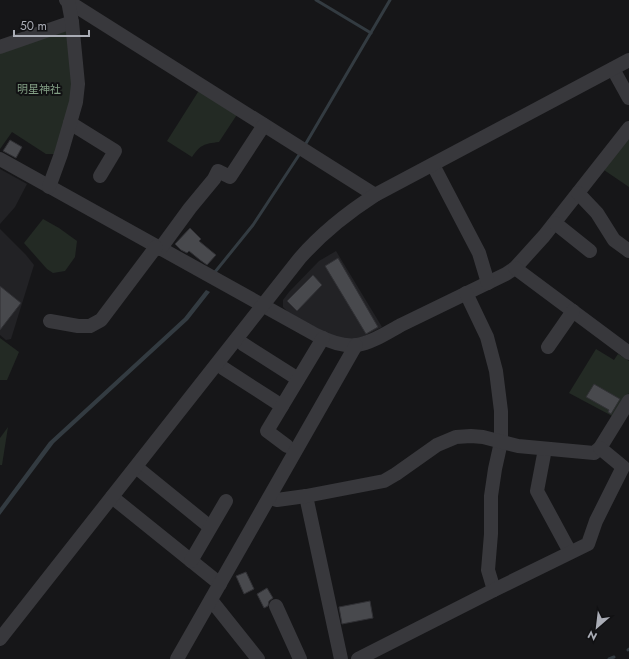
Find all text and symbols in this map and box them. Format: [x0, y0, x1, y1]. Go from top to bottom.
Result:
scale bar [14, 12, 89, 38]
text: 50 m [20, 17, 47, 35]
park label: 明星神社 [17, 81, 61, 97]
north arrow [577, 607, 617, 647]
text: N [585, 627, 600, 645]

